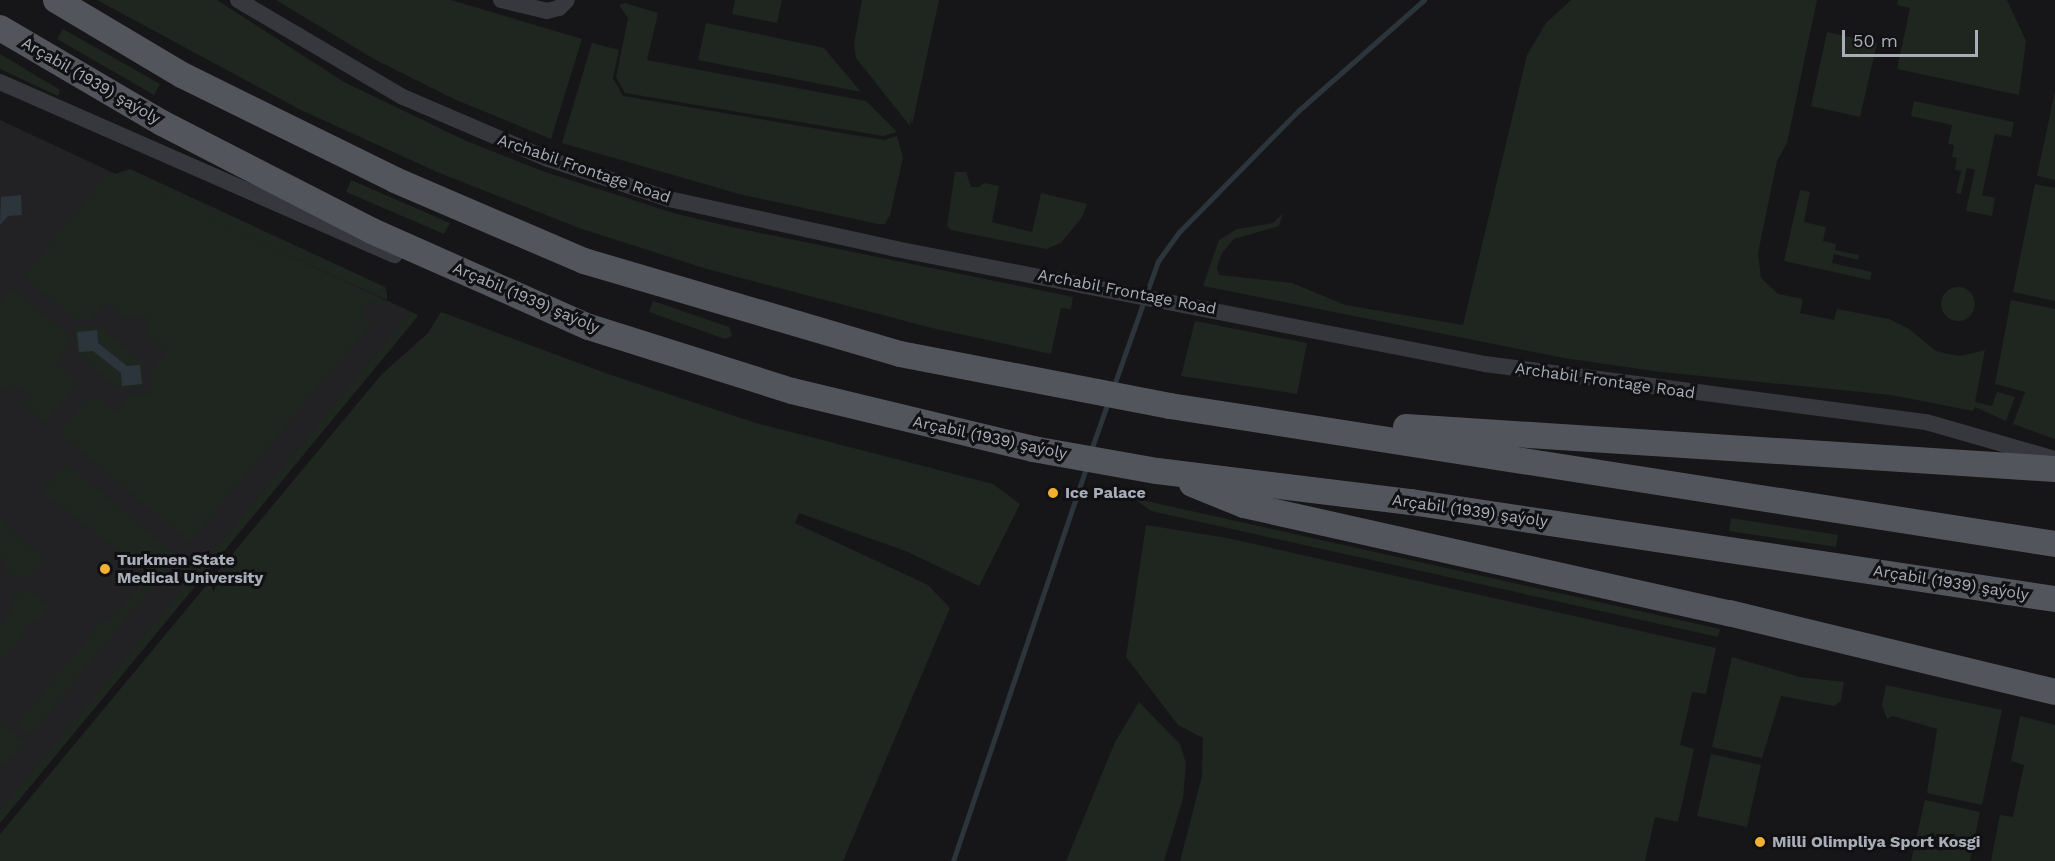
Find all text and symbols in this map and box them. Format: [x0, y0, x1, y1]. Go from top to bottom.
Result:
scale bar [1845, 18, 1982, 56]
text: 50 m [1853, 30, 1898, 51]
street label: Arçabil (1939) şaýoly [18, 33, 164, 129]
street label: Archabil Frontage Road [495, 130, 673, 208]
street label: Arçabil (1939) şaýoly [450, 258, 602, 338]
street label: Archabil Frontage Road [1036, 265, 1218, 319]
street label: Archabil Frontage Road [1513, 359, 1697, 403]
street label: Arçabil (1939) şaýoly [911, 412, 1069, 464]
place label: Ice Palace [1065, 483, 1146, 503]
marker: Ice Palace [1046, 486, 1060, 500]
street label: Arçabil (1939) şaýoly [1390, 491, 1550, 531]
place label: Turkmen State Medical University [117, 550, 264, 588]
street label: Arçabil (1939) şaýoly [1872, 561, 2030, 605]
marker: Turkmen State Medical University [98, 562, 112, 576]
place label: Milli Olimpliya Sport Kosgi [1772, 832, 1980, 852]
marker: Milli Olimpliya Sport Kosgi [1753, 835, 1767, 849]

